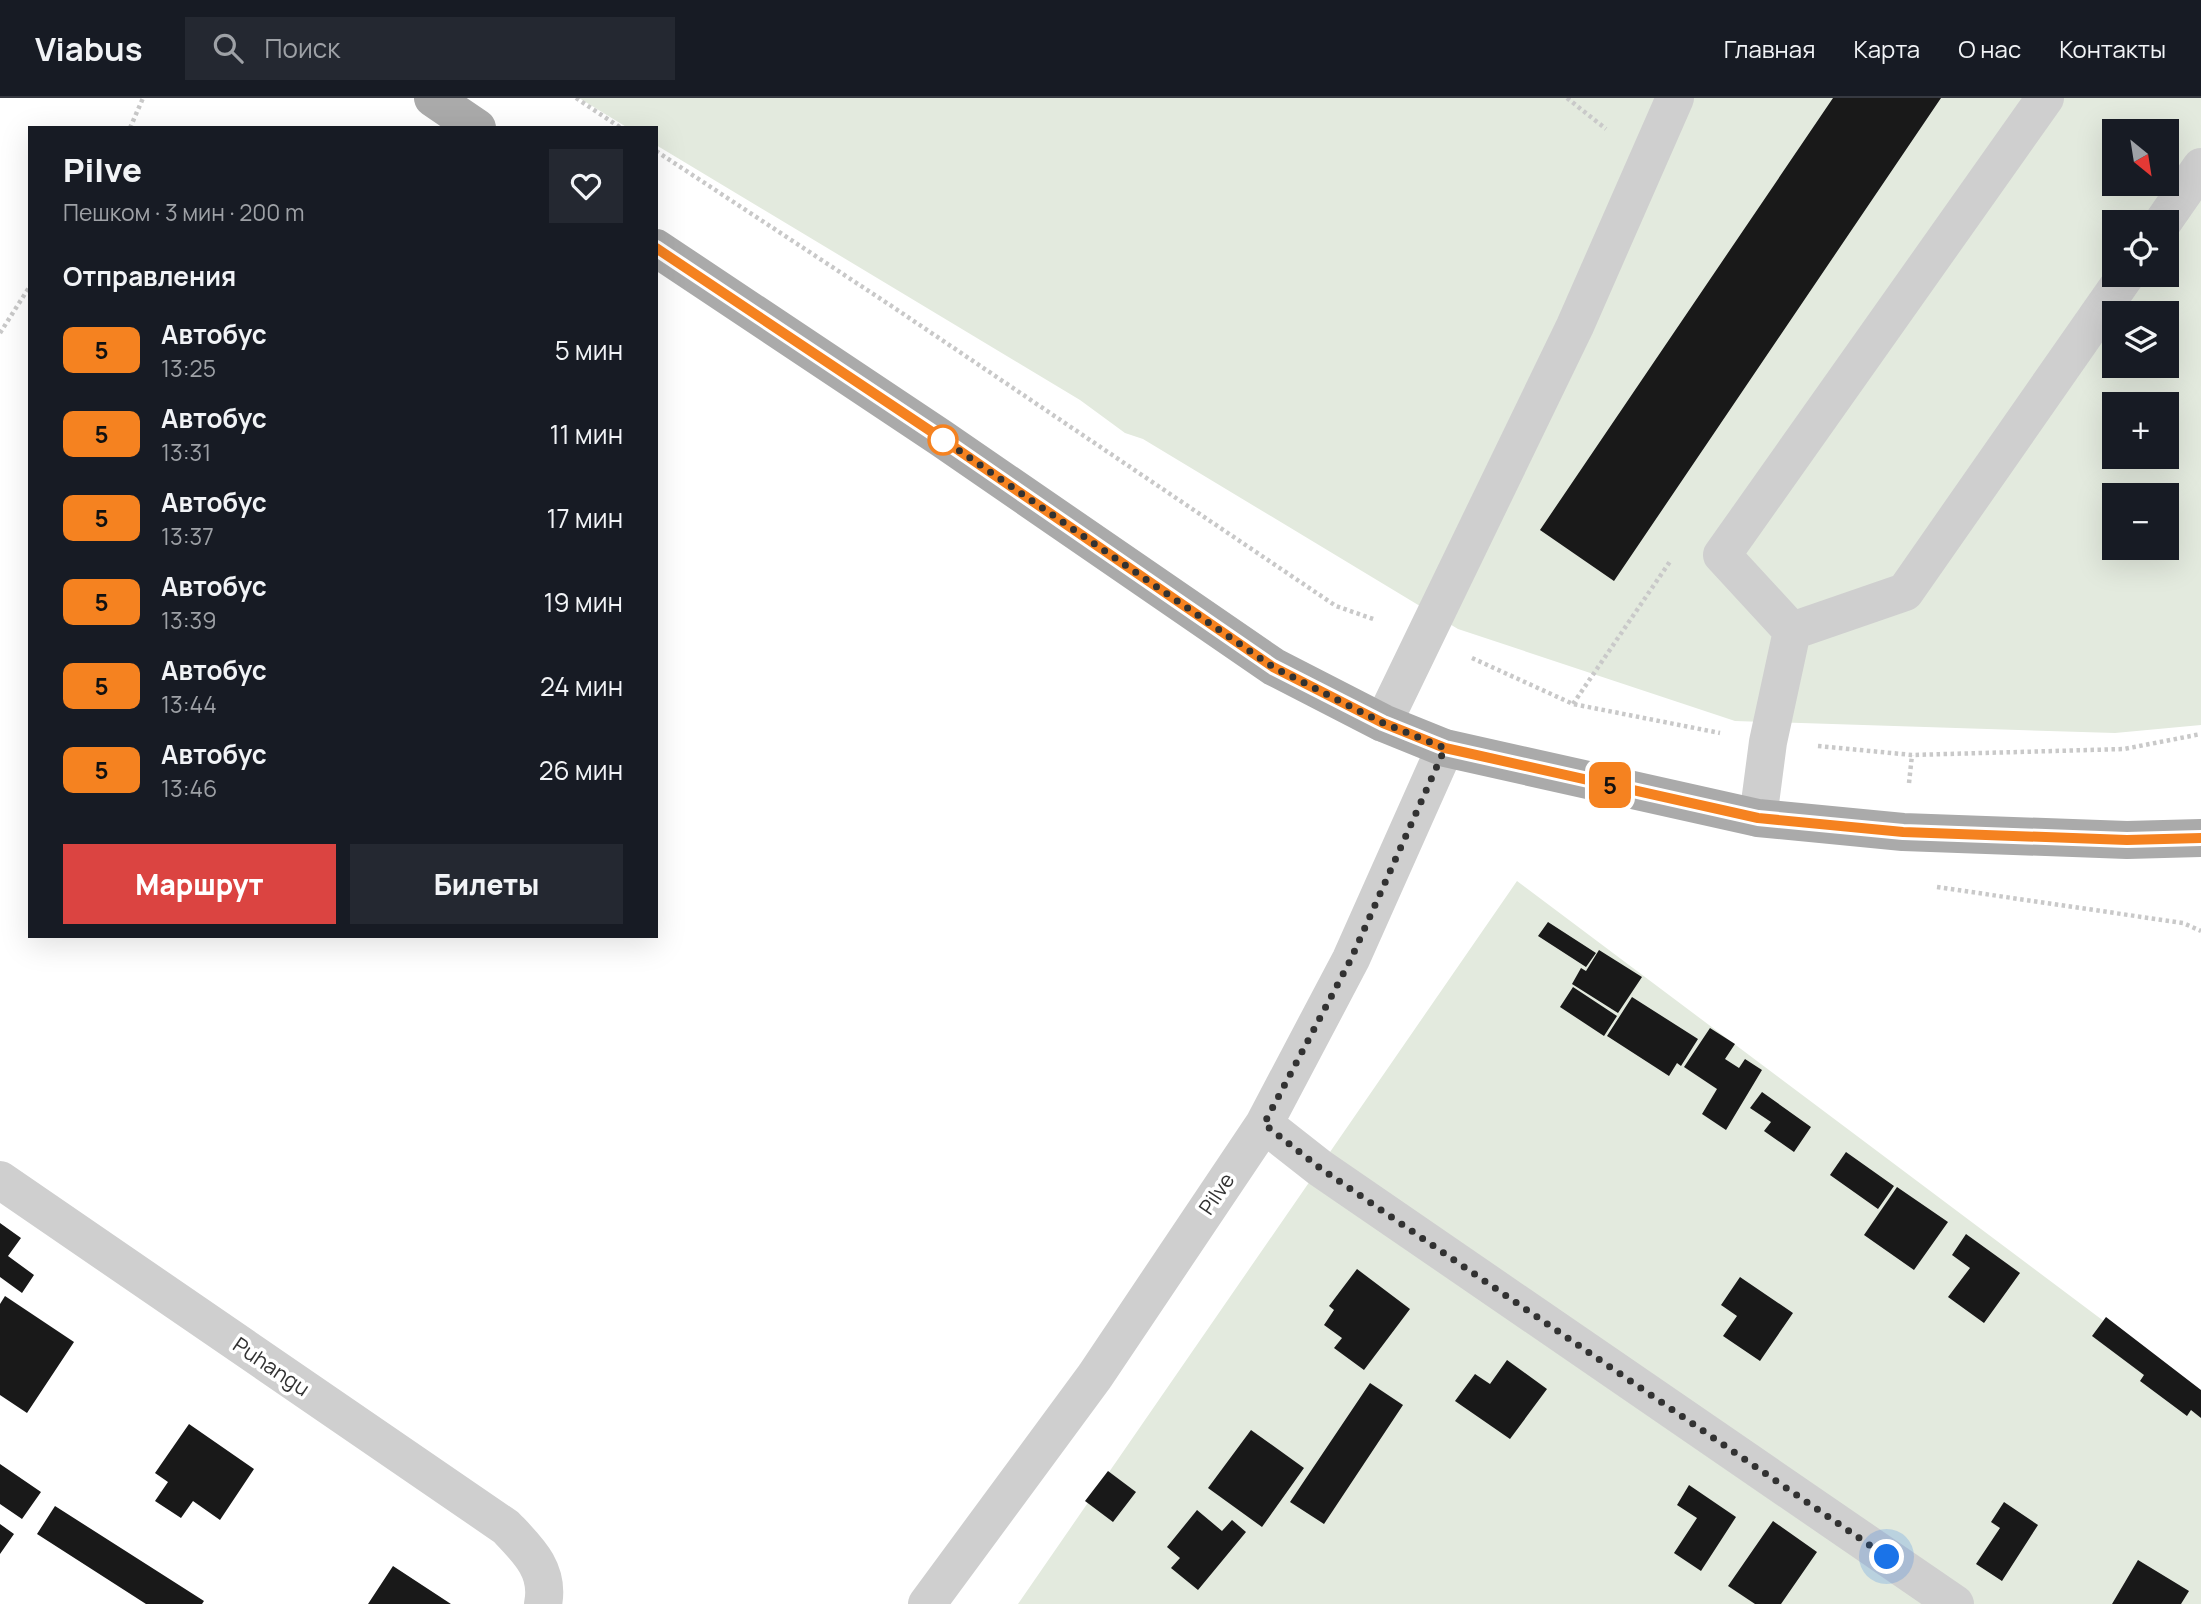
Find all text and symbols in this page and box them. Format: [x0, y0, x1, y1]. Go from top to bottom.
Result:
search box [185, 17, 675, 80]
text: Viabus [35, 26, 143, 71]
icon: search [209, 29, 247, 67]
text: Поиск [265, 30, 340, 66]
text: Главная [1724, 32, 1815, 65]
text: Карта [1853, 32, 1920, 65]
text: О нас [1958, 32, 2021, 65]
text: Контакты [2059, 32, 2166, 65]
north arrow [2102, 119, 2179, 196]
map controls [2102, 119, 2179, 560]
text: Pilve [63, 147, 142, 192]
button: heart [549, 149, 623, 223]
text: Пешком · 3 мин · 200 m [63, 196, 304, 228]
button: locate [2102, 210, 2179, 287]
text: Отправления [63, 258, 236, 294]
button: layers [2102, 301, 2179, 378]
text: Автобус [161, 316, 267, 352]
text: 5 мин [555, 332, 623, 368]
text: 5 [94, 333, 109, 366]
text: 13:25 [161, 352, 216, 384]
button: + [2102, 392, 2179, 469]
text: Автобус [161, 400, 267, 436]
text: 11 мин [549, 416, 623, 452]
text: 5 [94, 417, 109, 450]
unlabelled marker [928, 425, 958, 455]
text: 13:31 [161, 436, 211, 468]
button: − [2102, 483, 2179, 560]
text: Автобус [161, 484, 267, 520]
text: 17 мин [546, 500, 623, 536]
text: 5 [94, 501, 109, 534]
text: 13:37 [161, 520, 214, 552]
text: Автобус [161, 568, 267, 604]
text: 19 мин [543, 584, 623, 620]
text: 5 [94, 585, 109, 618]
text: 13:39 [161, 604, 217, 636]
text: Автобус [161, 652, 267, 688]
text: 24 мин [540, 668, 623, 704]
text: 5 [94, 669, 109, 702]
text: 13:44 [161, 688, 217, 720]
text: Автобус [161, 736, 267, 772]
text: 26 мин [539, 752, 623, 788]
text: 5 [94, 753, 109, 786]
line badge: 5 [1587, 762, 1633, 808]
text: 5 [1603, 768, 1617, 801]
text: 13:46 [161, 772, 217, 804]
button: Маршрут [63, 844, 336, 924]
button: Билеты [350, 844, 623, 924]
street label: Pilve [1192, 1167, 1240, 1220]
street label: Puhangu [228, 1330, 315, 1402]
your location [1869, 1539, 1904, 1574]

